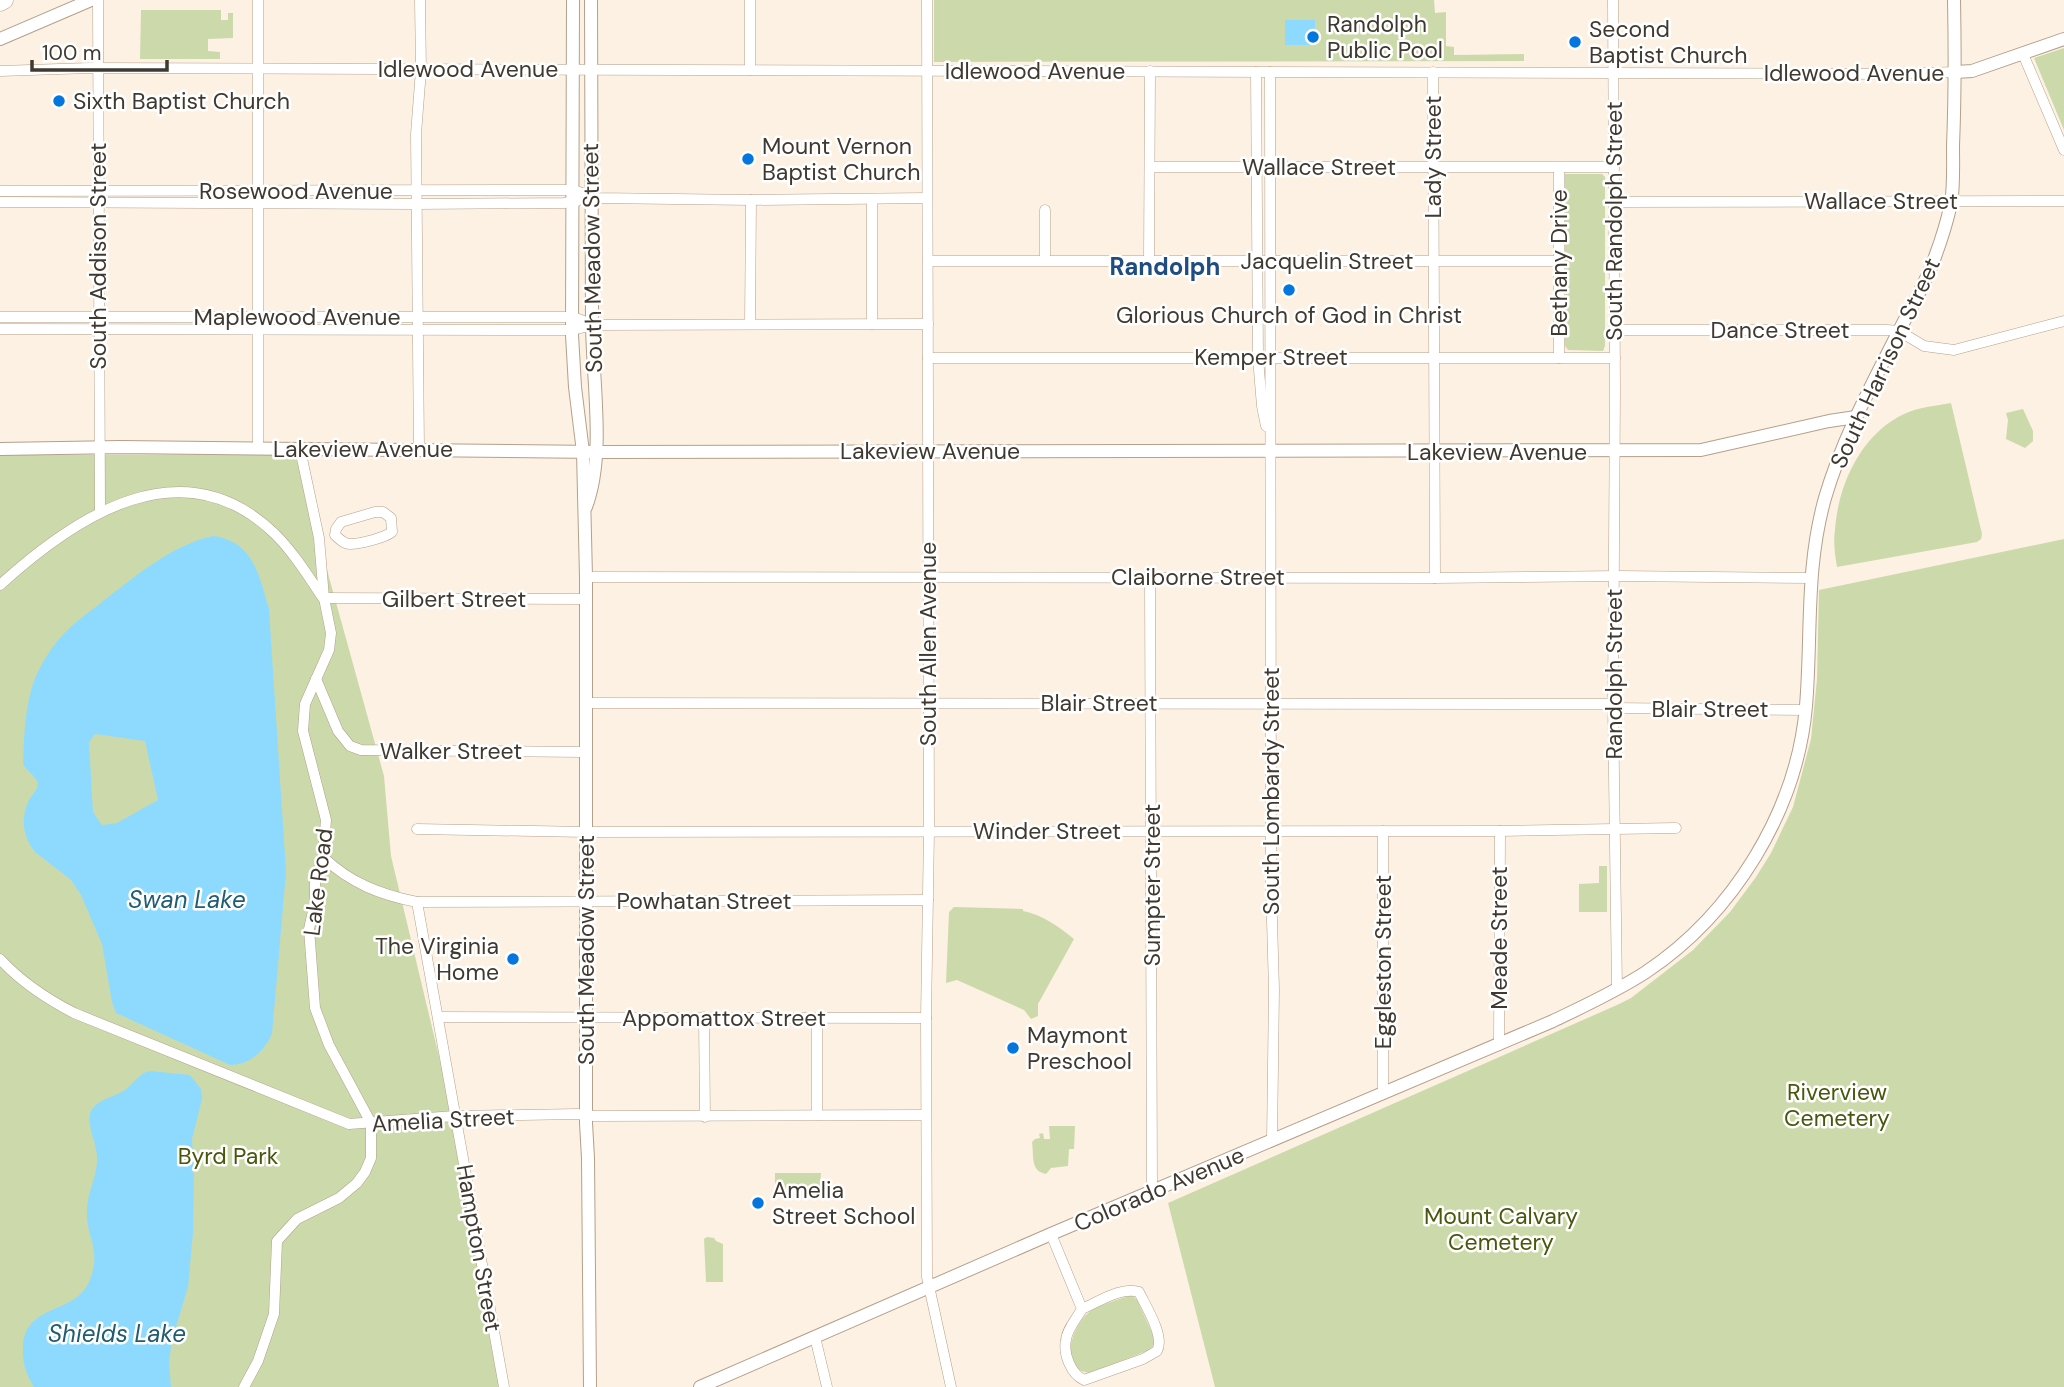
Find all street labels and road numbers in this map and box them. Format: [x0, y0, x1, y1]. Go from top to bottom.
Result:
street label: Idlewood Avenue [378, 54, 558, 84]
street label: Idlewood Avenue [945, 56, 1125, 86]
street label: Idlewood Avenue [1764, 58, 1944, 88]
street label: Lady Street [1418, 95, 1448, 219]
street label: South Randolph Street [1599, 101, 1629, 341]
street label: South Addison Street [83, 142, 113, 370]
street label: South Meadow Street [575, 143, 609, 373]
street label: Wallace Street [1242, 152, 1396, 182]
street label: Rosewood Avenue [199, 176, 393, 206]
street label: Wallace Street [1804, 186, 1958, 216]
street label: Bethany Drive [1544, 189, 1574, 337]
street label: Jacquelin Street [1240, 246, 1414, 276]
street label: South Harrison Street [1823, 253, 1947, 473]
street label: Maplewood Avenue [193, 302, 401, 332]
street label: Dance Street [1710, 315, 1850, 345]
street label: Kemper Street [1194, 342, 1348, 372]
street label: Lakeview Avenue [273, 434, 453, 464]
street label: Lakeview Avenue [840, 436, 1020, 466]
street label: Lakeview Avenue [1407, 437, 1587, 467]
street label: South Allen Avenue [913, 542, 943, 746]
street label: Claiborne Street [1111, 562, 1285, 592]
street label: Gilbert Street [382, 584, 526, 614]
street label: Randolph Street [1599, 588, 1629, 760]
street label: South Lombardy Street [1256, 667, 1286, 915]
street label: Blair Street [1041, 688, 1157, 718]
street label: Blair Street [1652, 694, 1768, 724]
street label: Walker Street [380, 736, 522, 766]
street label: Sumpter Street [1137, 804, 1167, 966]
street label: Winder Street [973, 816, 1121, 846]
street label: Lake Road [297, 827, 339, 937]
street label: South Meadow Street [571, 835, 601, 1065]
street label: Meade Street [1484, 866, 1514, 1010]
street label: Eggleston Street [1368, 875, 1398, 1049]
street label: Powhatan Street [617, 886, 791, 916]
street label: Appomattox Street [622, 1003, 826, 1033]
street label: Amelia Street [371, 1101, 515, 1139]
street label: Colorado Avenue [1069, 1140, 1249, 1238]
street label: Hampton Street [450, 1162, 508, 1334]

